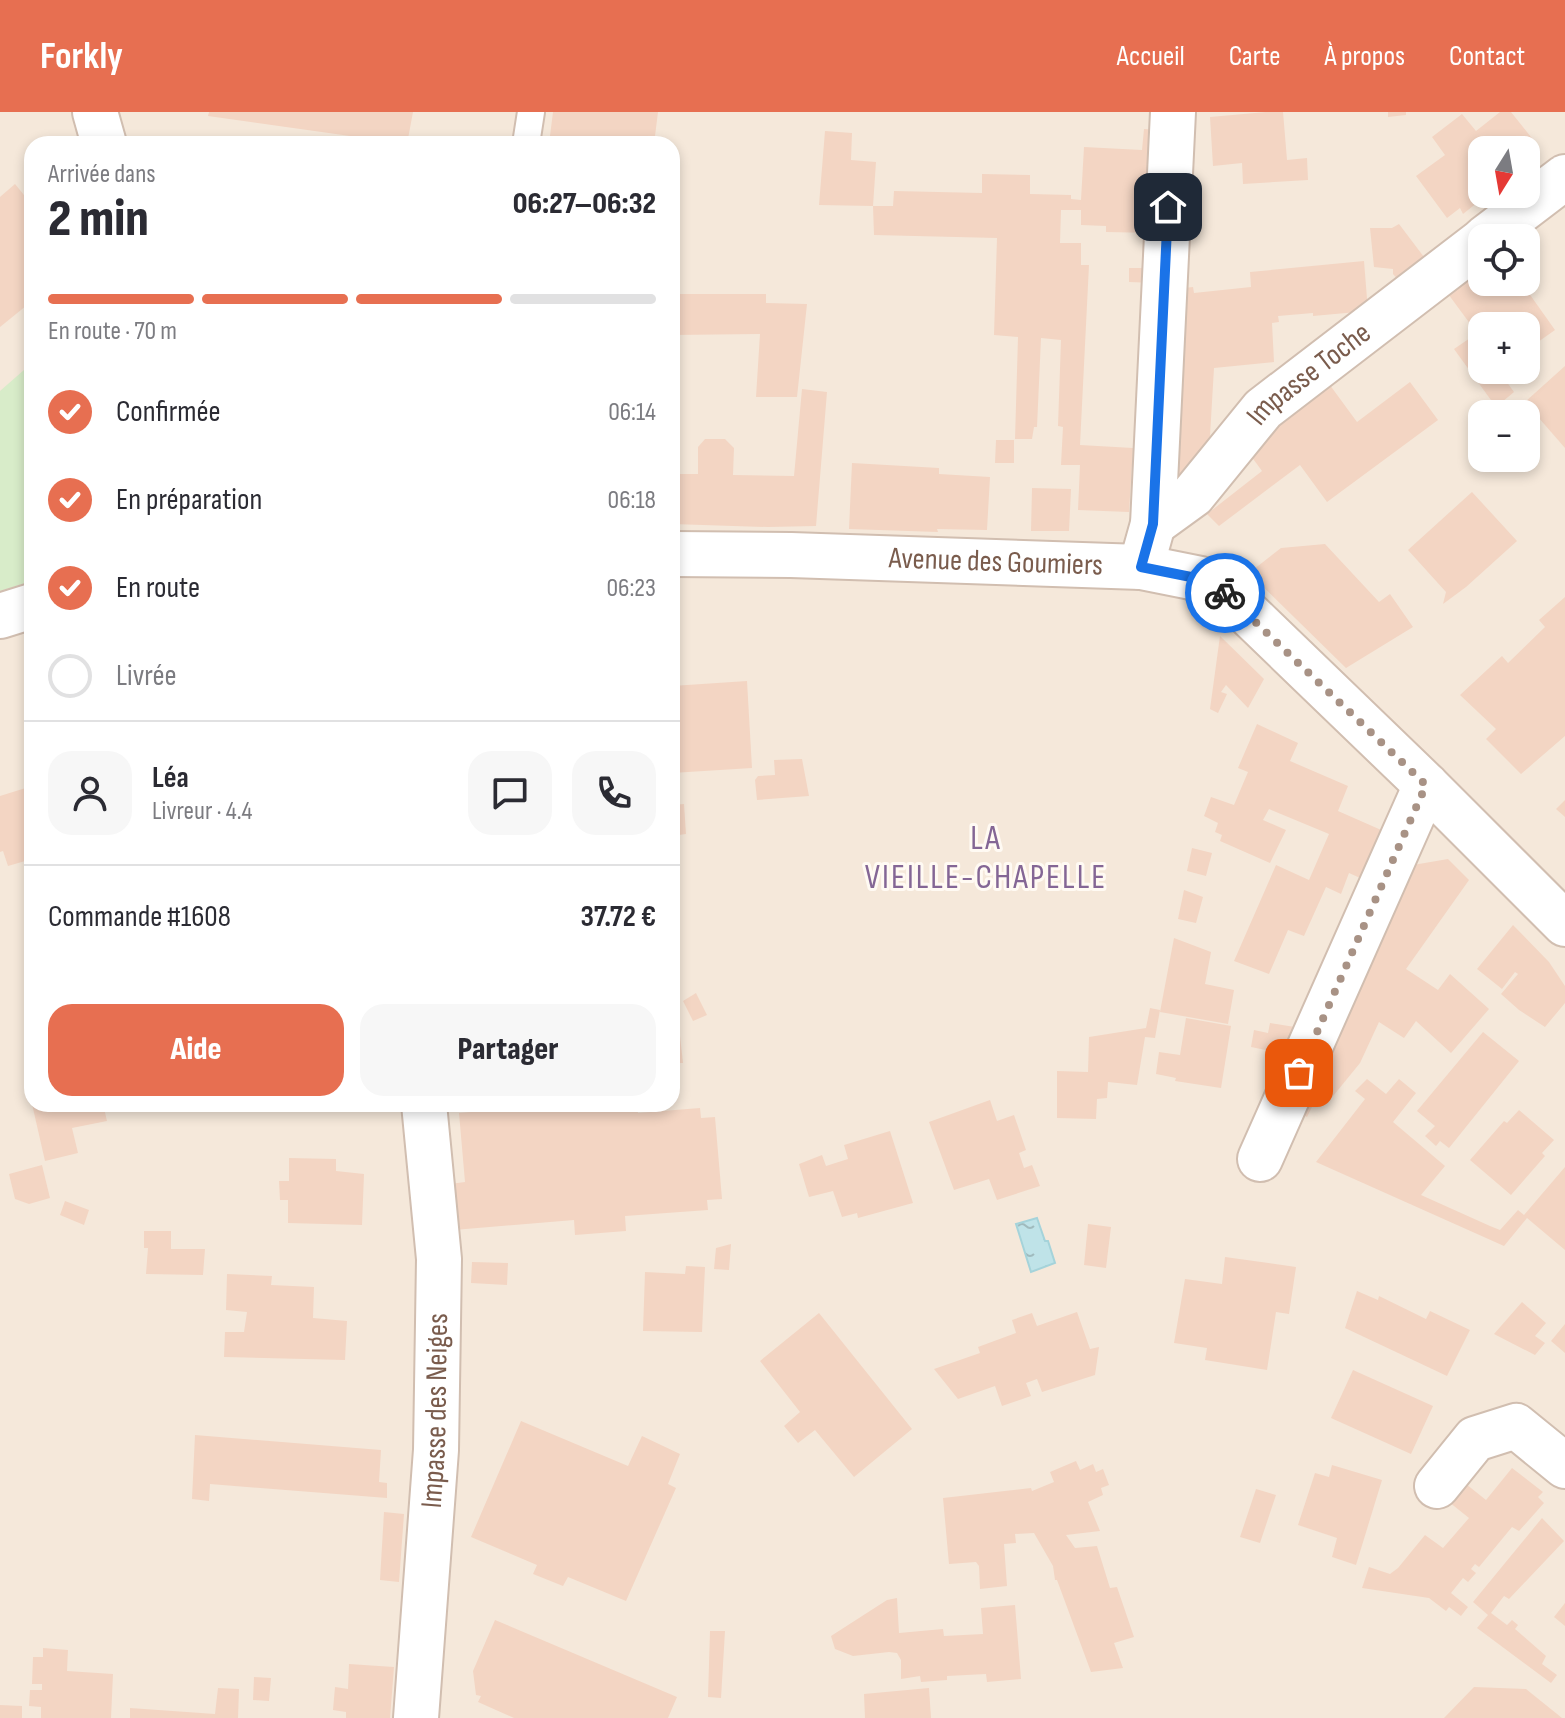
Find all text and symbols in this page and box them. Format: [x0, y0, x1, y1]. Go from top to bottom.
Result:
text: Forkly [40, 34, 123, 79]
text: Accueil [1117, 40, 1185, 73]
text: Carte [1229, 40, 1281, 73]
text: À propos [1325, 40, 1405, 73]
text: Contact [1449, 40, 1525, 73]
north arrow [1468, 136, 1540, 208]
map controls [1468, 136, 1540, 472]
text: Arrivée dans [48, 159, 156, 190]
pin [1134, 173, 1202, 241]
icon: home [1146, 185, 1190, 229]
text: 06:27–06:32 [513, 186, 656, 222]
text: 2 min [48, 188, 149, 251]
button: locate [1468, 224, 1540, 296]
button: + [1468, 312, 1540, 384]
street label: Impasse Toche [1239, 315, 1378, 433]
text: En route · 70 m [48, 316, 177, 347]
icon: check [48, 390, 92, 434]
text: Confirmée [116, 394, 221, 430]
text: 06:14 [608, 397, 656, 428]
button: − [1468, 400, 1540, 472]
icon: check [48, 478, 92, 522]
text: En préparation [116, 482, 262, 518]
text: 06:18 [608, 485, 656, 516]
street label: Avenue des Goumiers [887, 540, 1104, 584]
courier [1185, 553, 1265, 633]
icon: check [48, 566, 92, 610]
text: En route [116, 570, 200, 606]
icon: bike [1203, 571, 1247, 615]
text: 06:23 [606, 573, 656, 604]
text: Livrée [116, 658, 177, 694]
button: person [48, 751, 132, 835]
button: chat [468, 751, 552, 835]
button: phone [572, 751, 656, 835]
text: Léa [152, 760, 189, 796]
text: Livreur · 4.4 [152, 796, 252, 827]
district label: LA VIEILLE-CHAPELLE [865, 818, 1107, 898]
text: Commande #1608 [48, 899, 231, 935]
text: 37.72 € [580, 899, 656, 935]
button: Aide [48, 1004, 344, 1096]
button: Partager [360, 1004, 656, 1096]
pin [1265, 1039, 1333, 1107]
icon: bag [1277, 1051, 1321, 1095]
street label: Impasse des Neiges [414, 1313, 456, 1510]

